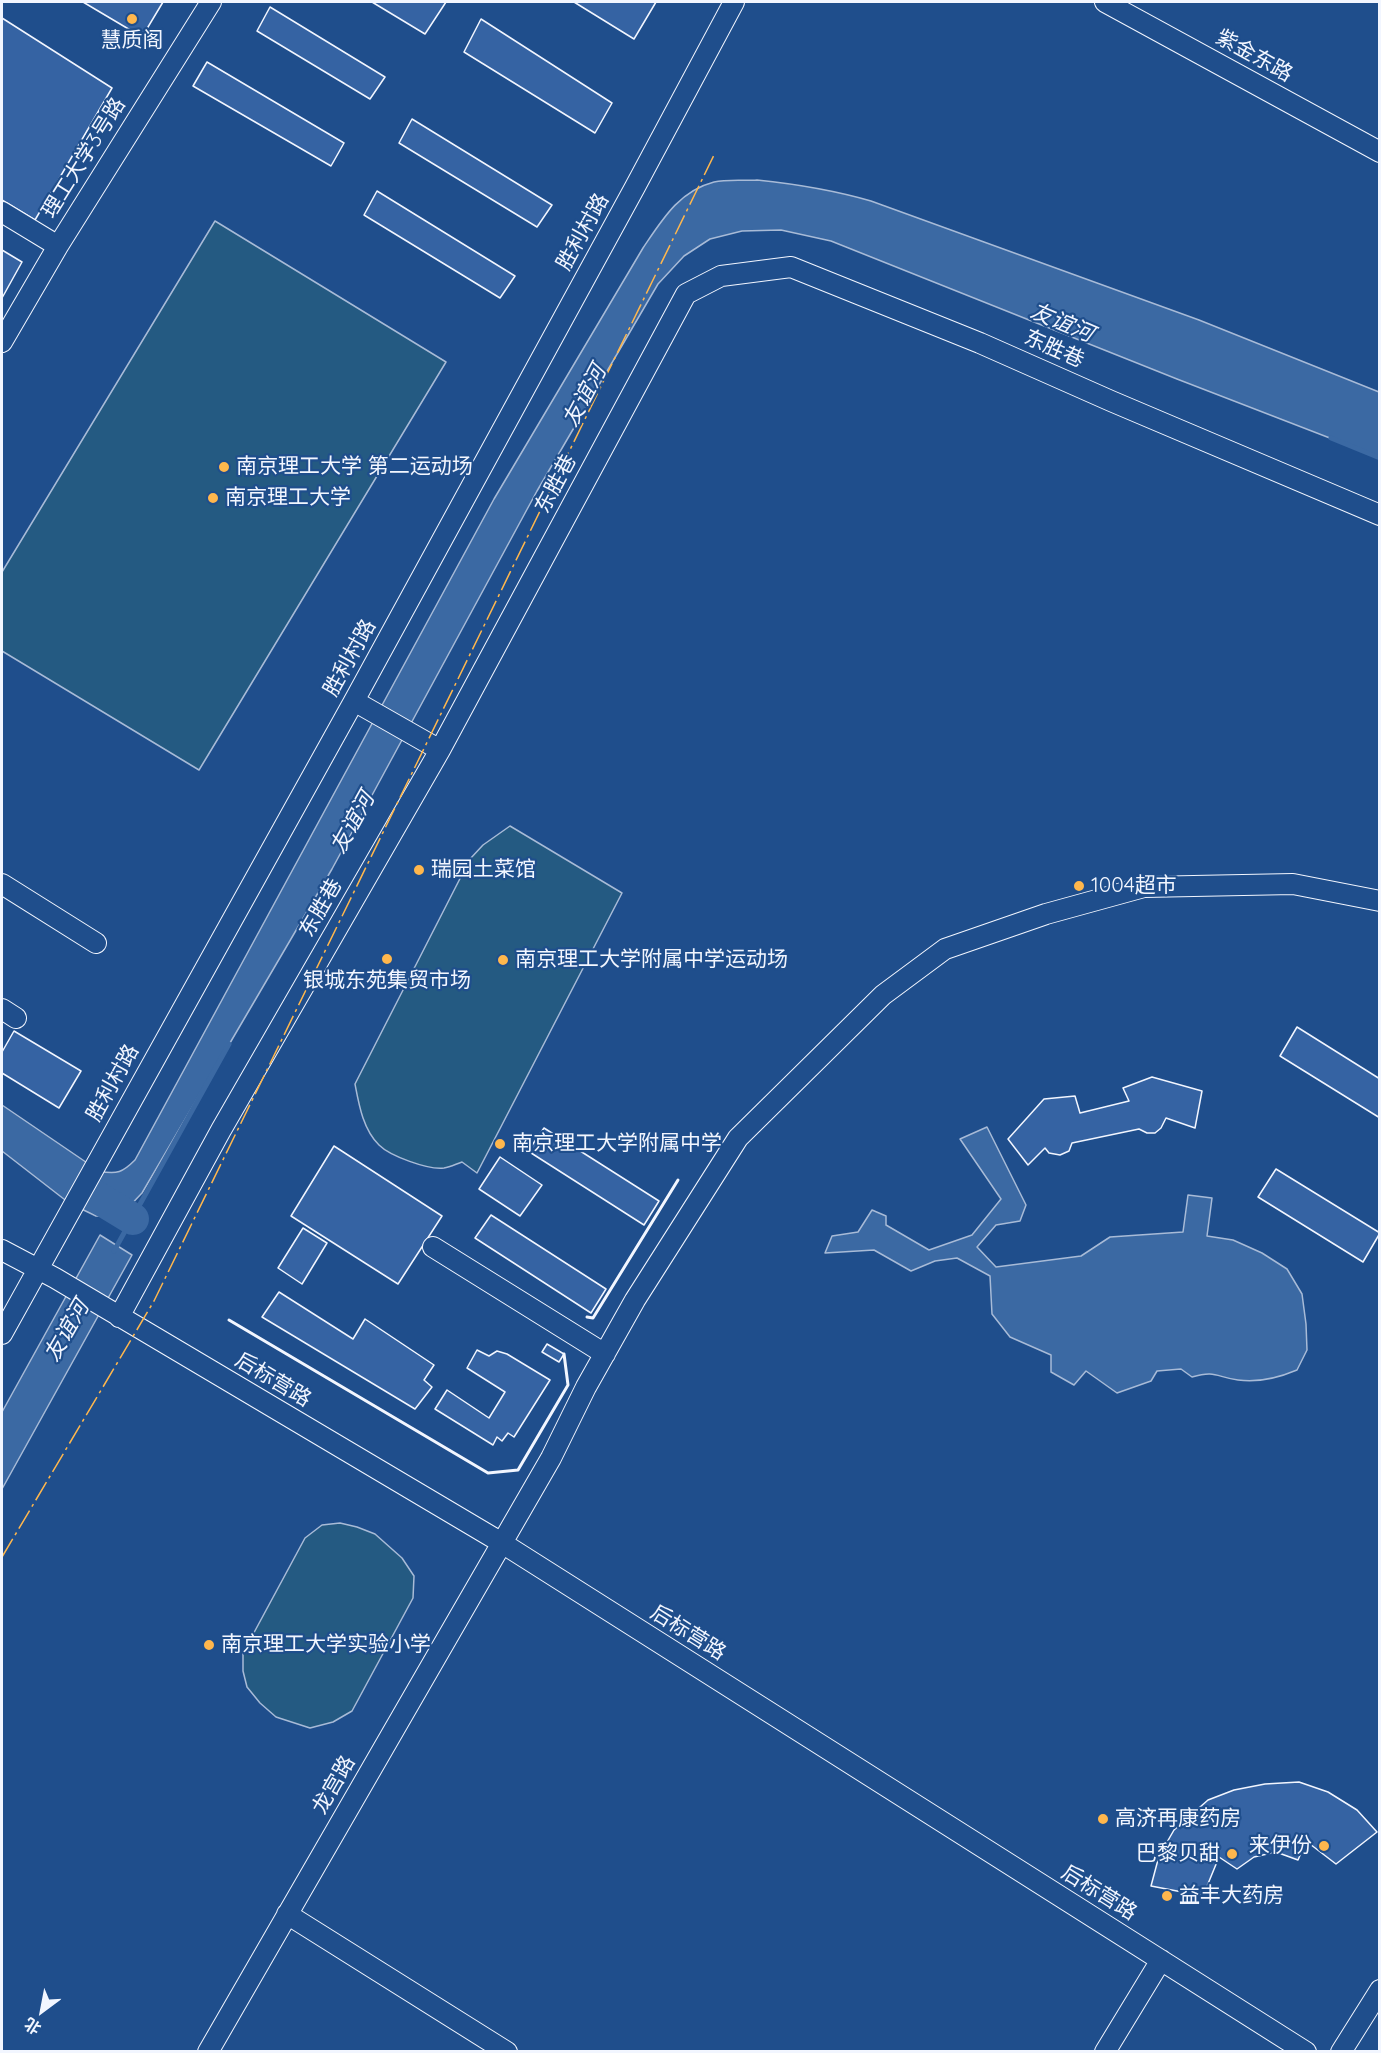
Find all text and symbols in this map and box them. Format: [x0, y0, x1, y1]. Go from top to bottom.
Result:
marker: 慧质阁 [125, 12, 139, 26]
street label: 紫金东路 [1211, 25, 1297, 87]
place label: 慧质阁 [101, 28, 163, 54]
street label: 理工大学3号路 [37, 93, 131, 223]
street label: 胜利村路 [552, 189, 614, 275]
water label: 友谊河 [1026, 298, 1098, 348]
street label: 东胜巷 [1020, 325, 1088, 373]
water label: 友谊河 [558, 361, 612, 431]
street label: 东胜巷 [530, 450, 582, 518]
place label: 南京理工大学 第二运动场 [236, 454, 473, 480]
marker: 南京理工大学 第二运动场 [217, 460, 231, 474]
place label: 南京理工大学 [225, 485, 351, 511]
marker: 南京理工大学 [206, 491, 220, 505]
street label: 胜利村路 [319, 615, 381, 701]
water label: 友谊河 [325, 788, 381, 858]
place label: 瑞园土菜馆 [431, 857, 536, 883]
marker: 瑞园土菜馆 [412, 863, 426, 877]
place label: 1004超市 [1091, 873, 1177, 899]
street label: 东胜巷 [294, 874, 348, 942]
marker: 1004超市 [1072, 879, 1086, 893]
place label: 南京理工大学附属中学运动场 [515, 947, 788, 973]
marker: 银城东苑集贸市场 [380, 952, 394, 966]
marker: 南京理工大学附属中学运动场 [496, 953, 510, 967]
place label: 银城东苑集贸市场 [303, 968, 471, 994]
street label: 胜利村路 [82, 1040, 144, 1126]
place label: 南京理工大学附属中学 [512, 1131, 722, 1157]
marker: 南京理工大学附属中学 [493, 1137, 507, 1151]
water label: 友谊河 [39, 1296, 95, 1366]
street label: 后标营路 [231, 1348, 315, 1412]
street label: 后标营路 [646, 1600, 730, 1666]
place label: 南京理工大学实验小学 [221, 1632, 431, 1658]
marker: 南京理工大学实验小学 [202, 1638, 216, 1652]
street label: 龙宫路 [307, 1751, 361, 1819]
place label: 高济再康药房 [1115, 1806, 1241, 1832]
marker: 高济再康药房 [1096, 1812, 1110, 1826]
place label: 来伊份 [1249, 1833, 1312, 1859]
marker: 来伊份 [1317, 1839, 1331, 1853]
place label: 巴黎贝甜 [1136, 1841, 1220, 1867]
marker: 巴黎贝甜 [1225, 1847, 1239, 1861]
street label: 后标营路 [1057, 1860, 1141, 1926]
place label: 益丰大药房 [1179, 1883, 1284, 1909]
marker: 益丰大药房 [1160, 1889, 1174, 1903]
north arrow [12, 1981, 72, 2041]
text: 北 [20, 2014, 45, 2039]

